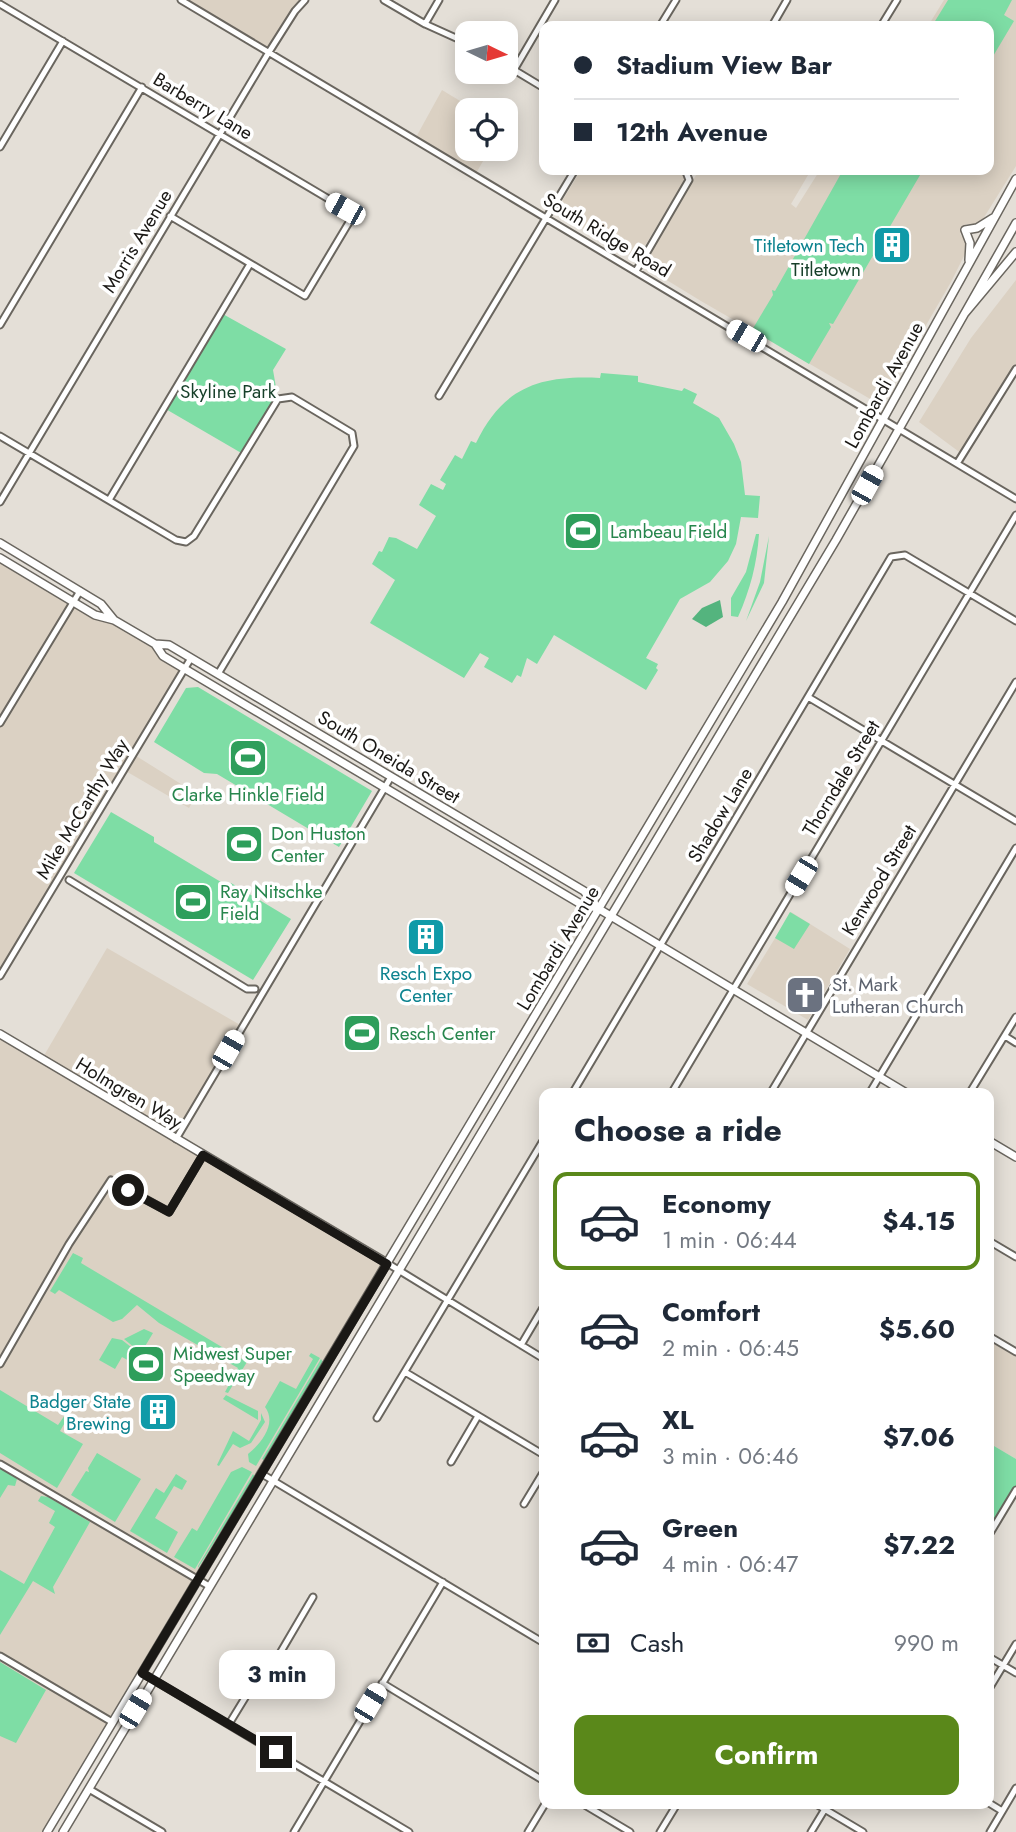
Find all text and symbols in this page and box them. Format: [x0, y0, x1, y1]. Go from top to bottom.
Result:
north arrow [455, 21, 518, 84]
map controls [455, 21, 518, 161]
text: Stadium View Bar [616, 46, 832, 84]
street label: Barberry Lane [148, 66, 258, 147]
button: locate [455, 98, 518, 161]
text: 12th Avenue [616, 113, 768, 151]
street label: Morris Avenue [95, 184, 179, 298]
street label: South Ridge Road [538, 186, 676, 284]
car [322, 190, 369, 228]
building icon: Titletown Tech [871, 224, 913, 266]
place label: Titletown Tech [753, 232, 865, 259]
park label: Titletown [791, 256, 861, 283]
car [723, 316, 770, 356]
street label: Lombardi Avenue [838, 317, 930, 453]
park label: Skyline Park [180, 378, 277, 405]
car [848, 462, 887, 508]
sports icon: Lambeau Field [562, 510, 604, 552]
place label: Lambeau Field [610, 518, 727, 545]
street label: South Oneida Street [313, 704, 466, 810]
street label: Thorndale Street [796, 715, 886, 841]
street label: Mike McCarthy Way [29, 733, 135, 884]
sports icon: Clarke Hinkle Field [227, 737, 269, 779]
street label: Shadow Lane [681, 762, 759, 868]
place label: Clarke Hinkle Field [172, 781, 324, 808]
street label: Kenwood Street [835, 819, 923, 941]
place label: Don Huston Center [271, 820, 366, 869]
sports icon: Don Huston Center [223, 823, 265, 865]
car [782, 853, 821, 899]
place label: Ray Nitschke Field [220, 878, 323, 927]
street label: Lombardi Avenue [510, 880, 606, 1015]
sports icon: Ray Nitschke Field [172, 881, 214, 923]
building icon: Resch Expo Center [405, 916, 447, 958]
place label: Resch Expo Center [380, 960, 472, 1009]
place label: St. Mark Lutheran Church [832, 971, 964, 1020]
church icon: St. Mark Lutheran Church [784, 974, 826, 1016]
sports icon: Resch Center [341, 1012, 383, 1054]
place label: Resch Center [389, 1020, 496, 1047]
car [209, 1027, 248, 1073]
street label: Holmgren Way [71, 1051, 188, 1136]
text: Choose a ride [574, 1107, 782, 1153]
route start [112, 1174, 144, 1206]
text: Economy [662, 1185, 771, 1223]
icon: car [578, 1190, 641, 1253]
text: $4.15 [882, 1202, 955, 1240]
text: 1 min · 06:44 [662, 1223, 797, 1257]
text: Comfort [662, 1293, 760, 1331]
icon: car [578, 1298, 641, 1361]
text: $5.60 [879, 1310, 955, 1348]
text: 2 min · 06:45 [662, 1331, 799, 1365]
place label: Midwest Super Speedway [173, 1340, 292, 1389]
sports icon: Midwest Super Speedway [125, 1343, 167, 1385]
place label: Badger State Brewing [29, 1388, 131, 1437]
building icon: Badger State Brewing [137, 1391, 179, 1433]
text: XL [662, 1401, 694, 1439]
icon: car [578, 1406, 641, 1469]
text: $7.06 [883, 1418, 955, 1456]
text: 3 min · 06:46 [662, 1439, 799, 1473]
text: Green [662, 1509, 738, 1547]
icon: car [578, 1514, 641, 1577]
text: $7.22 [883, 1526, 955, 1564]
text: 4 min · 06:47 [662, 1547, 798, 1581]
icon: cash [574, 1624, 612, 1662]
text: Cash [630, 1624, 684, 1662]
text: 990 m [894, 1626, 959, 1660]
callout: 3 min [218, 1650, 334, 1700]
text: 3 min [247, 1657, 307, 1691]
car [351, 1680, 390, 1726]
car [116, 1686, 155, 1732]
button: Confirm [574, 1715, 959, 1795]
route end [260, 1736, 292, 1768]

